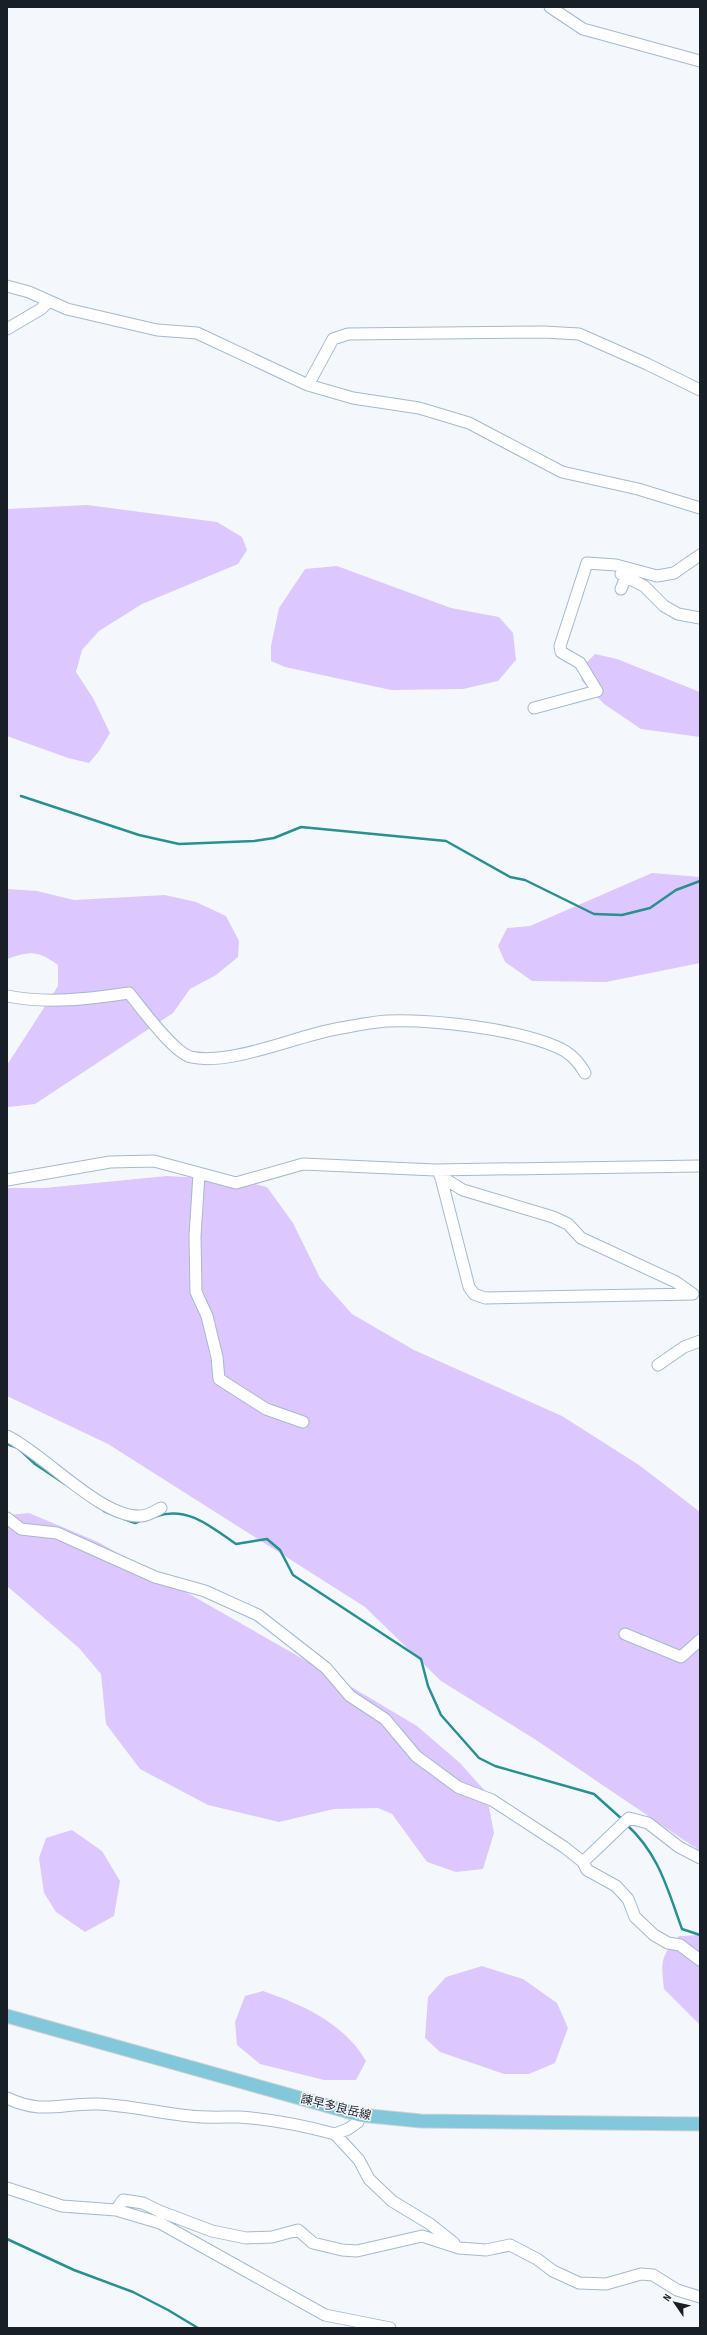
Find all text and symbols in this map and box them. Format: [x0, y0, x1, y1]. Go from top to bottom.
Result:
street label: 諫早多良岳線 [299, 2091, 373, 2123]
north arrow [655, 2283, 695, 2323]
text: N [660, 2292, 674, 2304]

